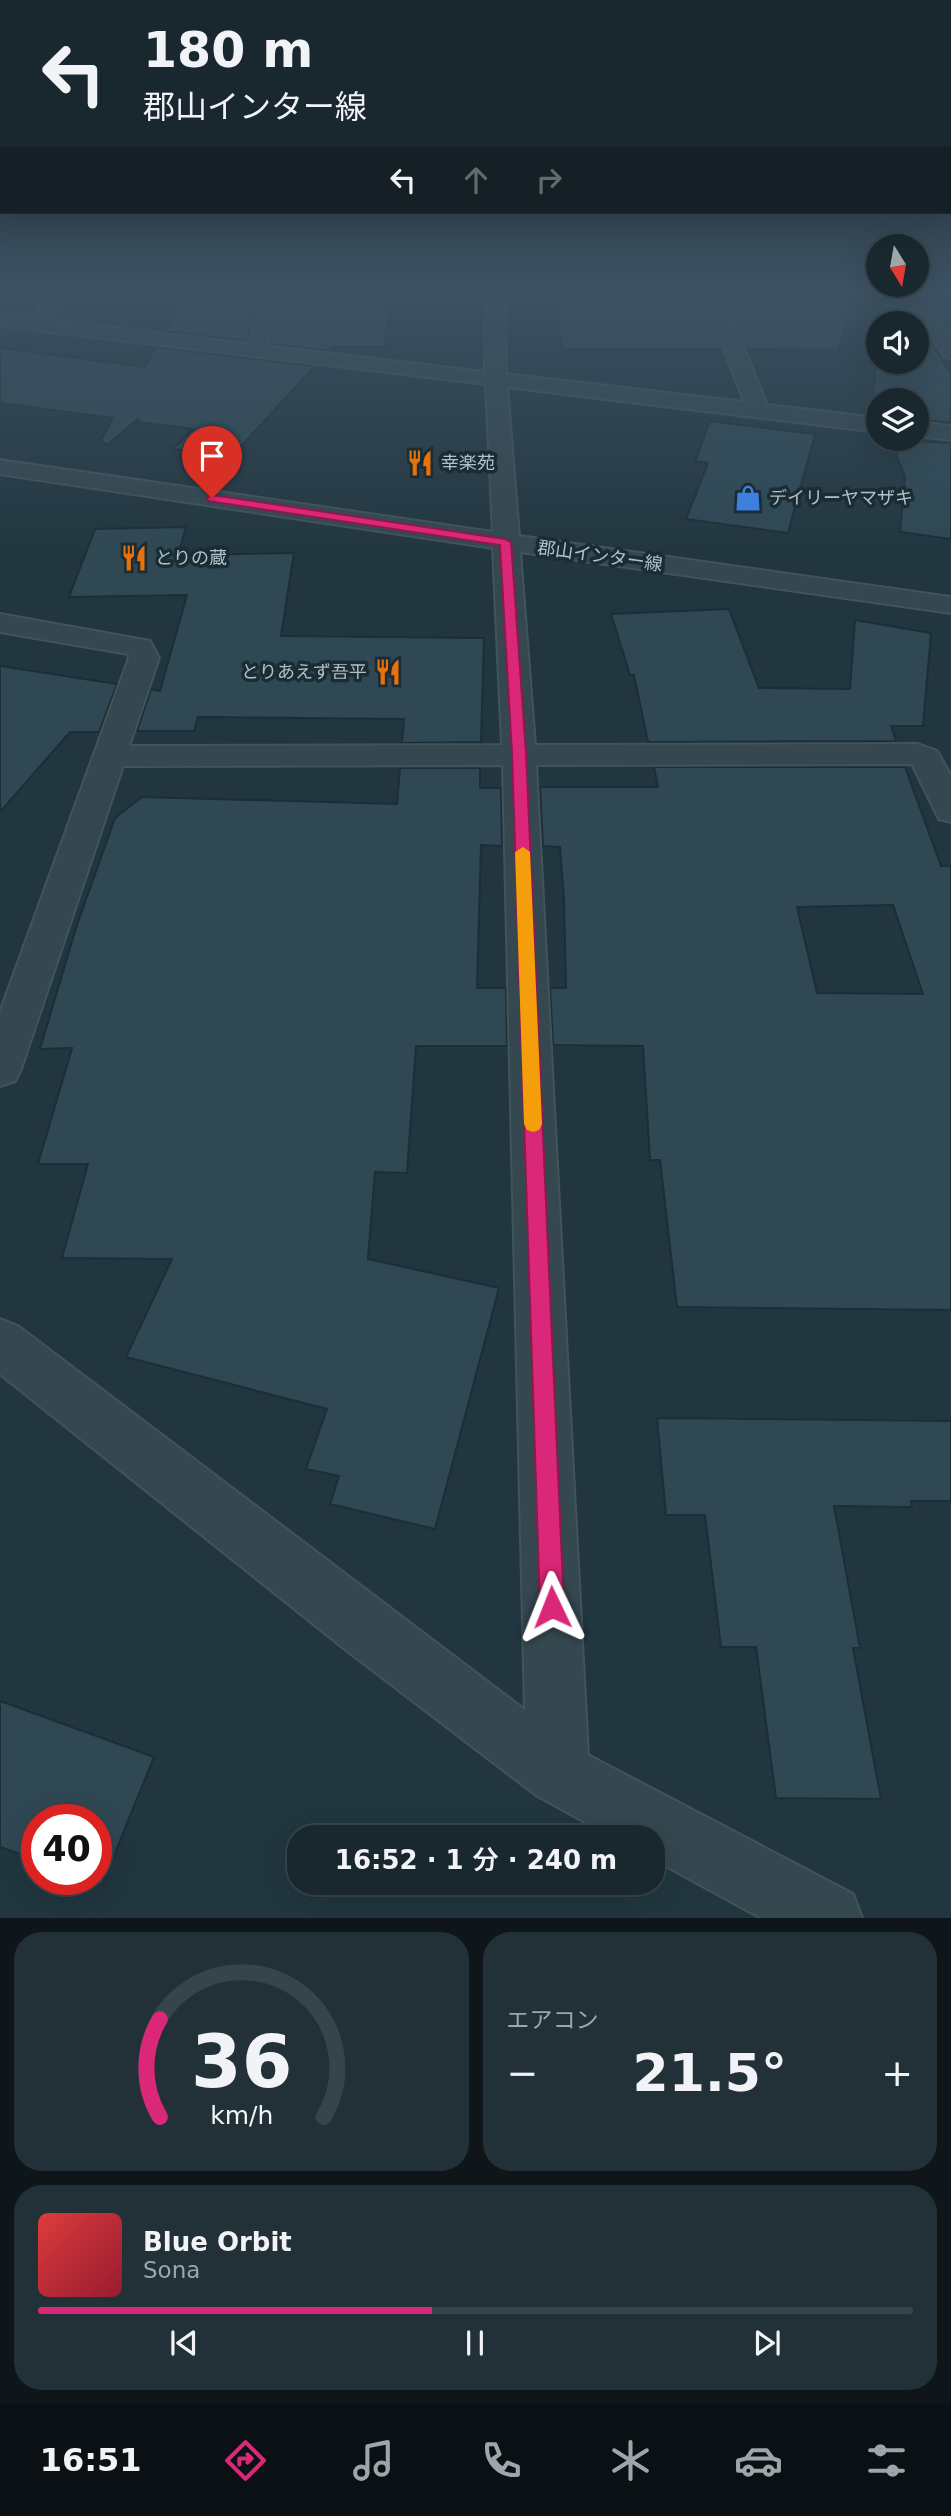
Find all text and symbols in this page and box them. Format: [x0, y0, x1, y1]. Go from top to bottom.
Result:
text: 180 m [143, 22, 313, 79]
icon: left [28, 28, 119, 119]
text: 郡山インター線 [143, 88, 367, 126]
icon: left [384, 161, 422, 199]
icon: ahead [457, 161, 495, 199]
icon: right [530, 161, 568, 199]
north arrow [866, 234, 929, 298]
map controls [866, 234, 929, 451]
button: sound [866, 311, 929, 374]
button: layers [866, 388, 929, 451]
pin [182, 426, 242, 498]
icon: arrive [193, 437, 231, 475]
restaurant icon: 幸楽苑 [405, 448, 435, 478]
place label: 幸楽苑 [441, 452, 495, 473]
shop icon: デイリーヤマザキ [733, 483, 763, 513]
place label: デイリーヤマザキ [769, 487, 913, 508]
street label: 郡山インター線 [536, 536, 664, 575]
restaurant icon: とりの蔵 [119, 543, 149, 573]
place label: とりの蔵 [155, 547, 227, 568]
restaurant icon: とりあえず吾平 [373, 657, 403, 687]
place label: とりあえず吾平 [241, 661, 367, 682]
position arrow [515, 1570, 589, 1644]
speed limit sign: 40 [21, 1804, 112, 1895]
text: 16:52 · 1 分 · 240 m [335, 1845, 617, 1875]
text: エアコン [507, 2007, 599, 2033]
text: 36 [191, 2020, 292, 2105]
text: 21.5° [633, 2043, 787, 2103]
text: − [507, 2051, 538, 2095]
text: + [881, 2051, 913, 2095]
text: km/h [210, 2101, 273, 2130]
text: Blue Orbit [143, 2227, 292, 2257]
text: Sona [143, 2257, 200, 2283]
icon: previous [165, 2324, 203, 2362]
icon: pause [456, 2324, 494, 2362]
icon: next [748, 2324, 786, 2362]
icon: directions [221, 2436, 270, 2485]
icon: music [349, 2436, 398, 2485]
icon: phone [477, 2436, 526, 2485]
icon: climate [606, 2436, 655, 2485]
icon: car [734, 2436, 783, 2485]
icon: filters [862, 2436, 911, 2485]
text: 16:51 [40, 2441, 142, 2479]

